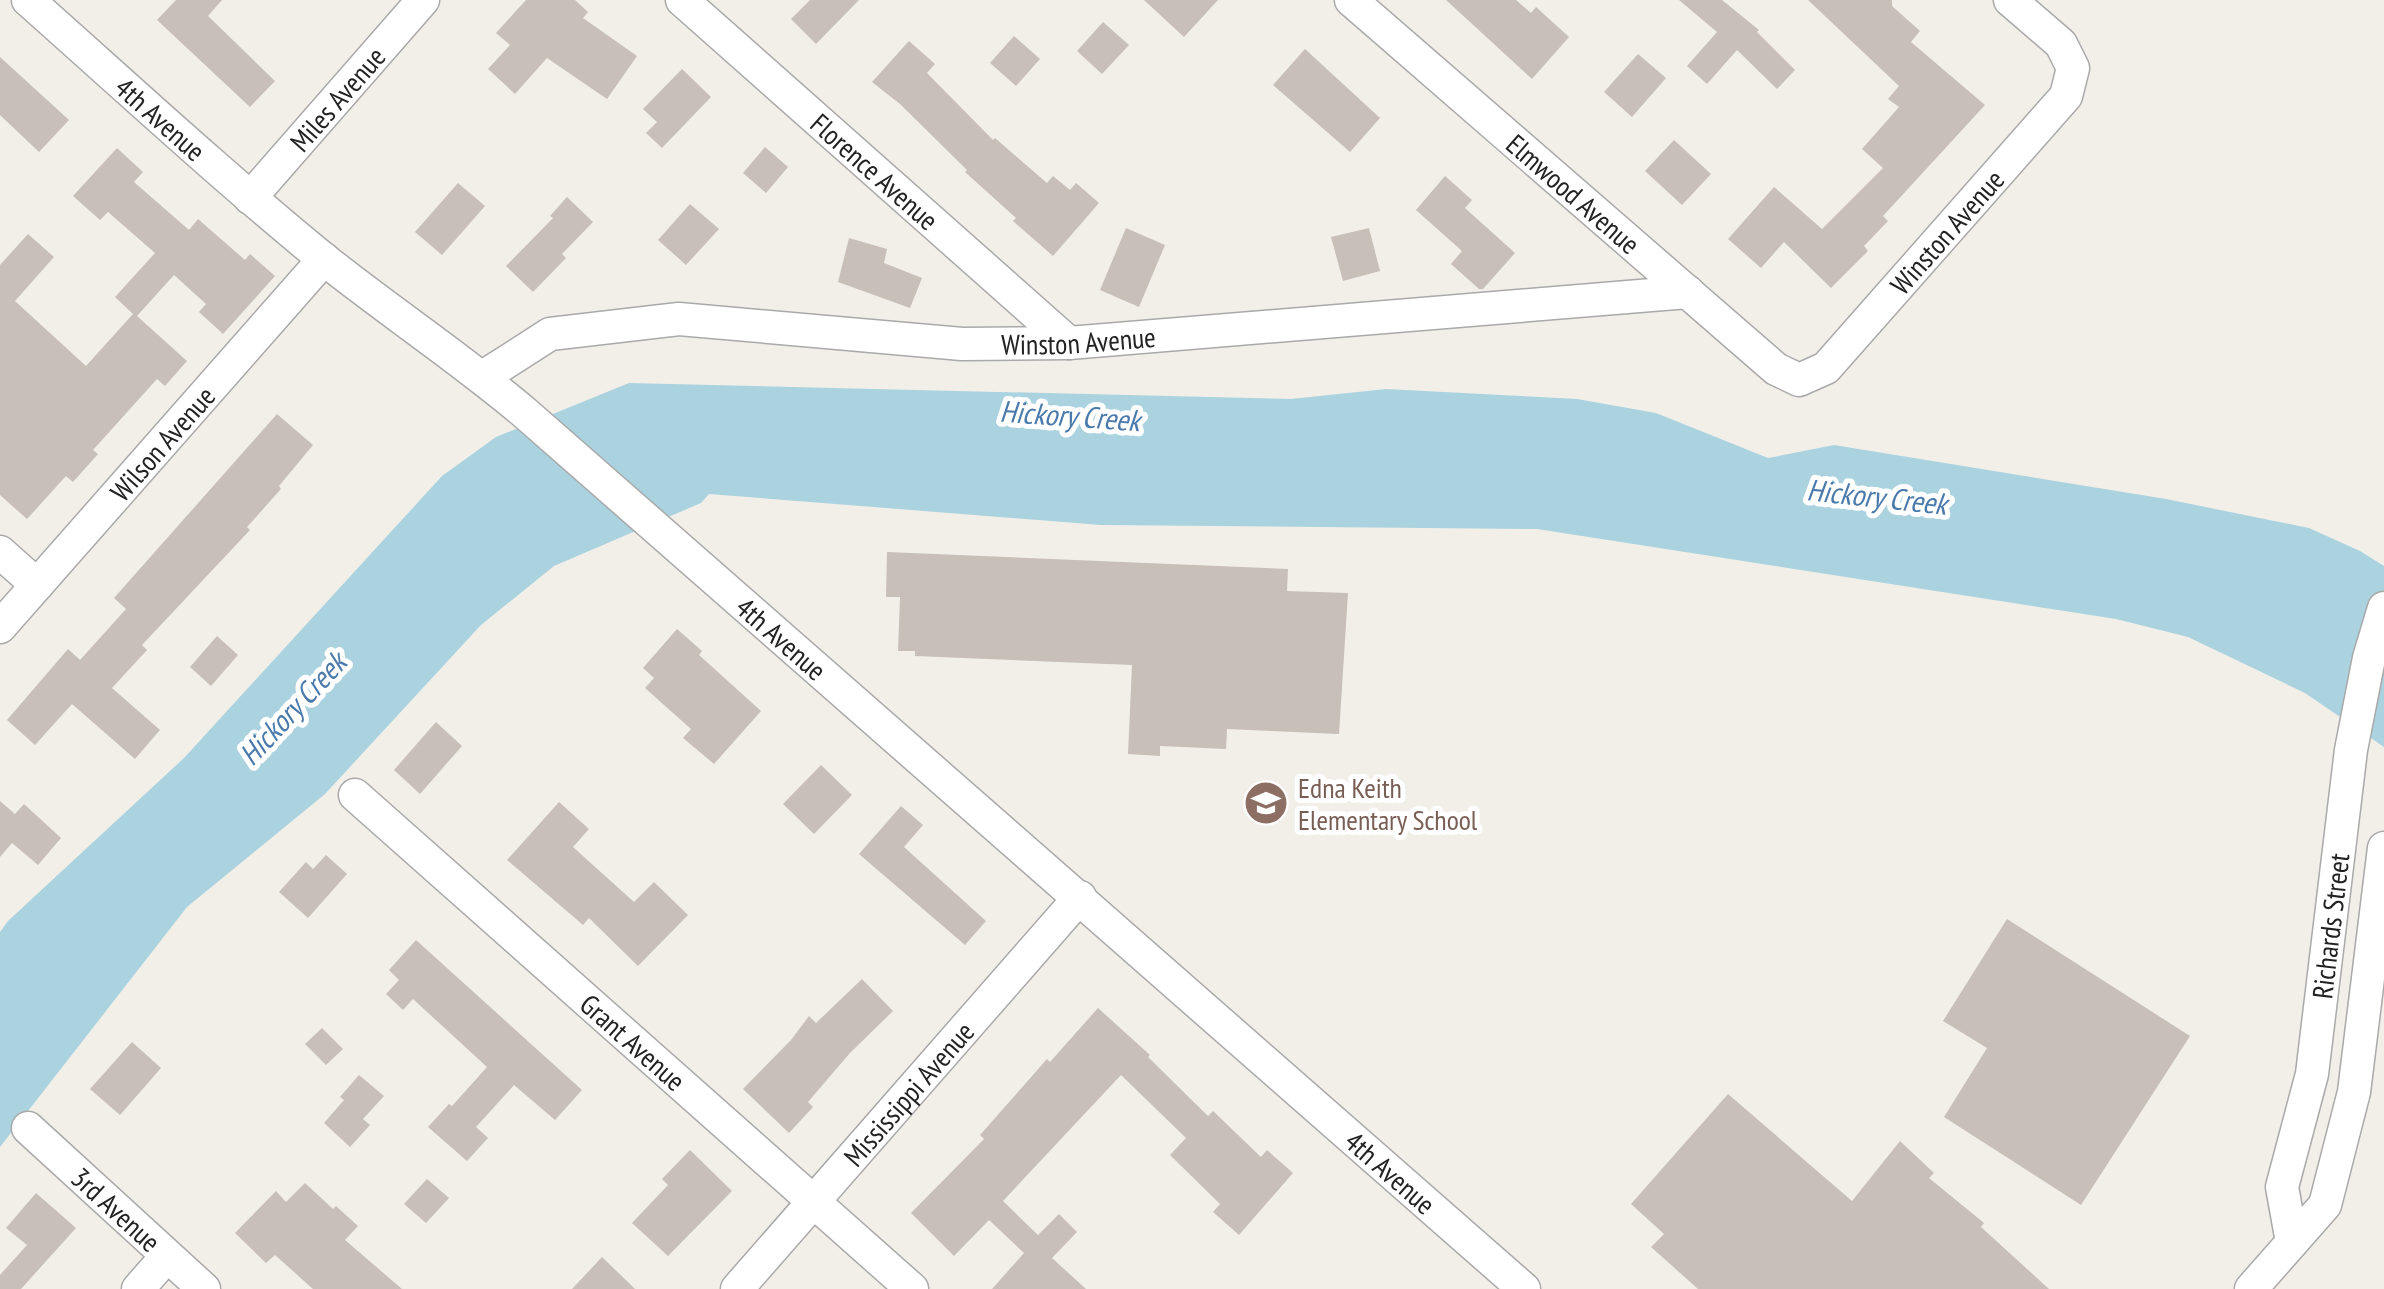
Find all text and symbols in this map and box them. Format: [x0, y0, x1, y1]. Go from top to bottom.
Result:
street label: Miles Avenue [281, 38, 393, 159]
street label: 4th Avenue [108, 69, 214, 169]
street label: Florence Avenue [803, 105, 947, 238]
street label: Elmwood Avenue [1499, 125, 1648, 262]
street label: Winston Avenue [1881, 161, 2012, 302]
street label: Winston Avenue [1001, 317, 1157, 362]
street label: Wilson Avenue [101, 378, 222, 508]
water label: Hickory Creek [999, 391, 1145, 440]
water label: Hickory Creek [1805, 469, 1952, 523]
street label: 4th Avenue [729, 588, 835, 688]
water label: Hickory Creek [230, 641, 356, 773]
place label: Edna Keith Elementary School [1298, 769, 1478, 838]
school or university icon: Edna Keith Elementary School [1243, 780, 1289, 826]
street label: Richards Street [2303, 851, 2357, 1001]
street label: Grant Avenue [573, 985, 694, 1098]
street label: Mississippi Avenue [835, 1013, 982, 1173]
street label: 4th Avenue [1338, 1122, 1444, 1222]
street label: 3rd Avenue [64, 1159, 169, 1259]

